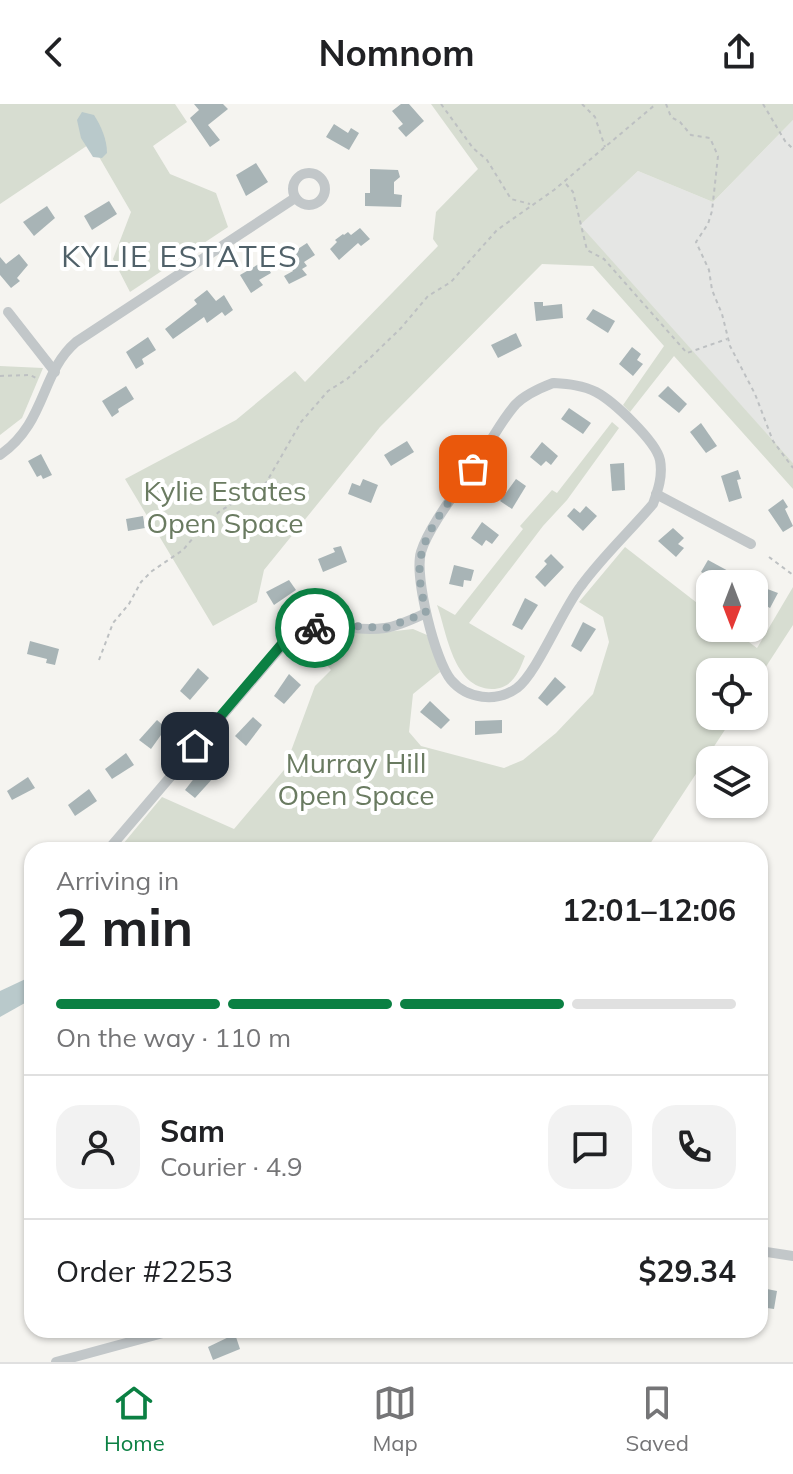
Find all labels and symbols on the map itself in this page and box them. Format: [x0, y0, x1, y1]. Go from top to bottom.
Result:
district label: KYLIE ESTATES [61, 237, 299, 275]
pin [439, 435, 507, 503]
park label: Kylie Estates Open Space [143, 473, 307, 540]
north arrow [696, 570, 768, 642]
courier [275, 588, 355, 668]
pin [161, 712, 229, 780]
park label: Murray Hill Open Space [277, 745, 435, 812]

